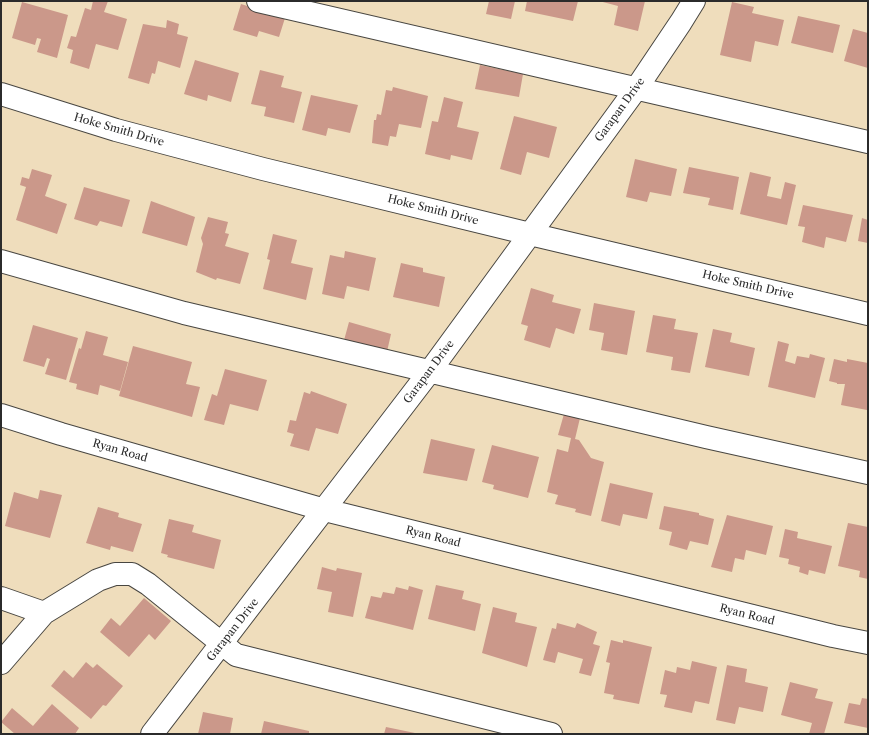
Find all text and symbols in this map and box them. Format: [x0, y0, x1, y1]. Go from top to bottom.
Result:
street label: Garapan Drive [592, 75, 648, 145]
street label: Hoke Smith Drive [72, 111, 166, 149]
street label: Hoke Smith Drive [386, 192, 480, 228]
street label: Hoke Smith Drive [701, 268, 795, 302]
street label: Garapan Drive [401, 338, 457, 406]
street label: Ryan Road [91, 437, 149, 465]
street label: Ryan Road [404, 524, 462, 550]
street label: Garapan Drive [204, 596, 262, 664]
street label: Ryan Road [718, 602, 776, 628]

